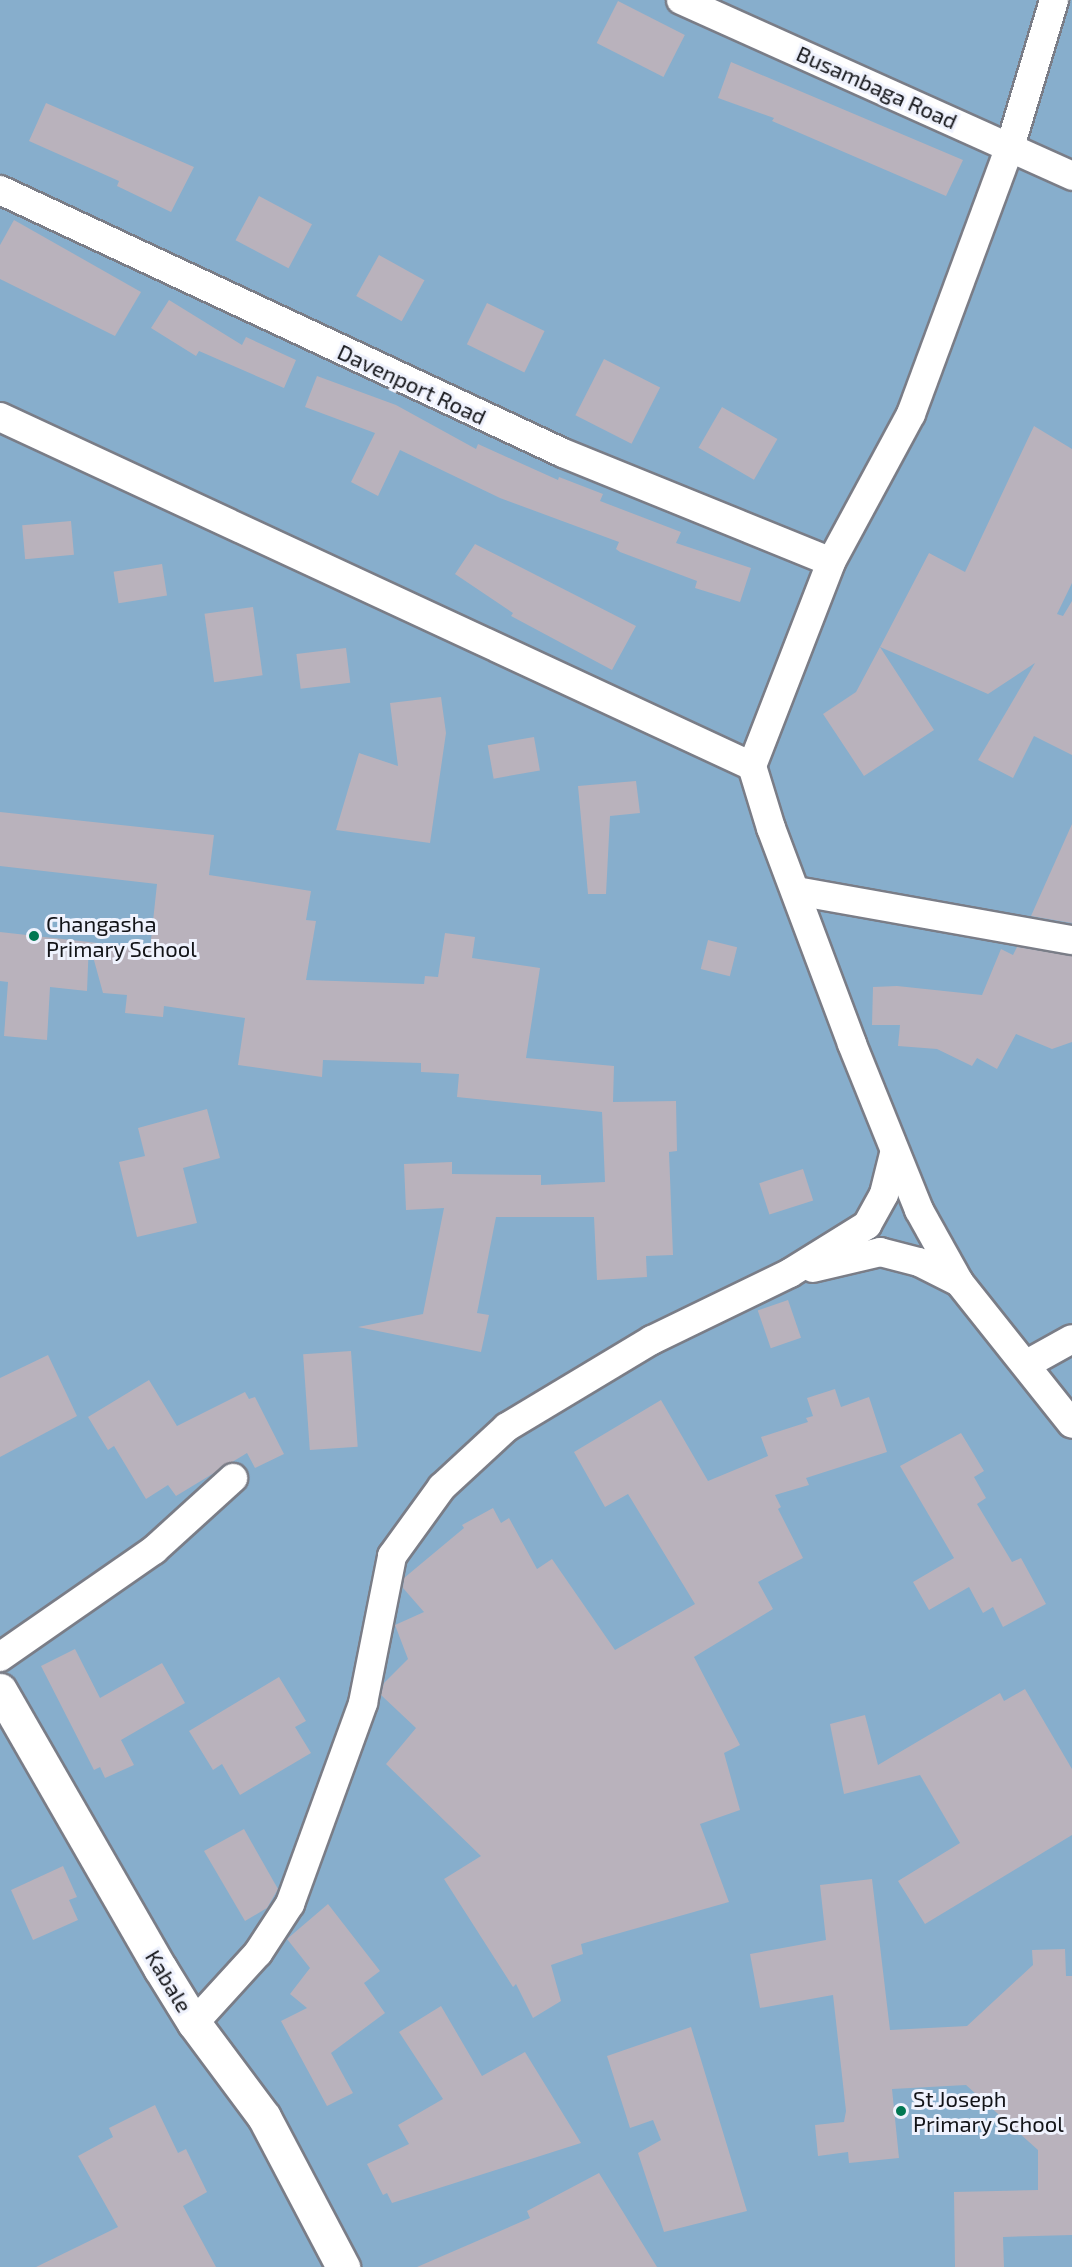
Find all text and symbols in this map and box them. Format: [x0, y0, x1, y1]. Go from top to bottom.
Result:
street label: Busambaga Road [793, 40, 961, 134]
street label: Davenport Road [334, 338, 490, 430]
place label: Changasha Primary School [46, 910, 197, 962]
marker: Changasha Primary School [27, 929, 41, 943]
street label: Kabale [140, 1945, 198, 2017]
place label: St Joseph Primary School [913, 2085, 1064, 2136]
marker: St Joseph Primary School [894, 2104, 908, 2118]

